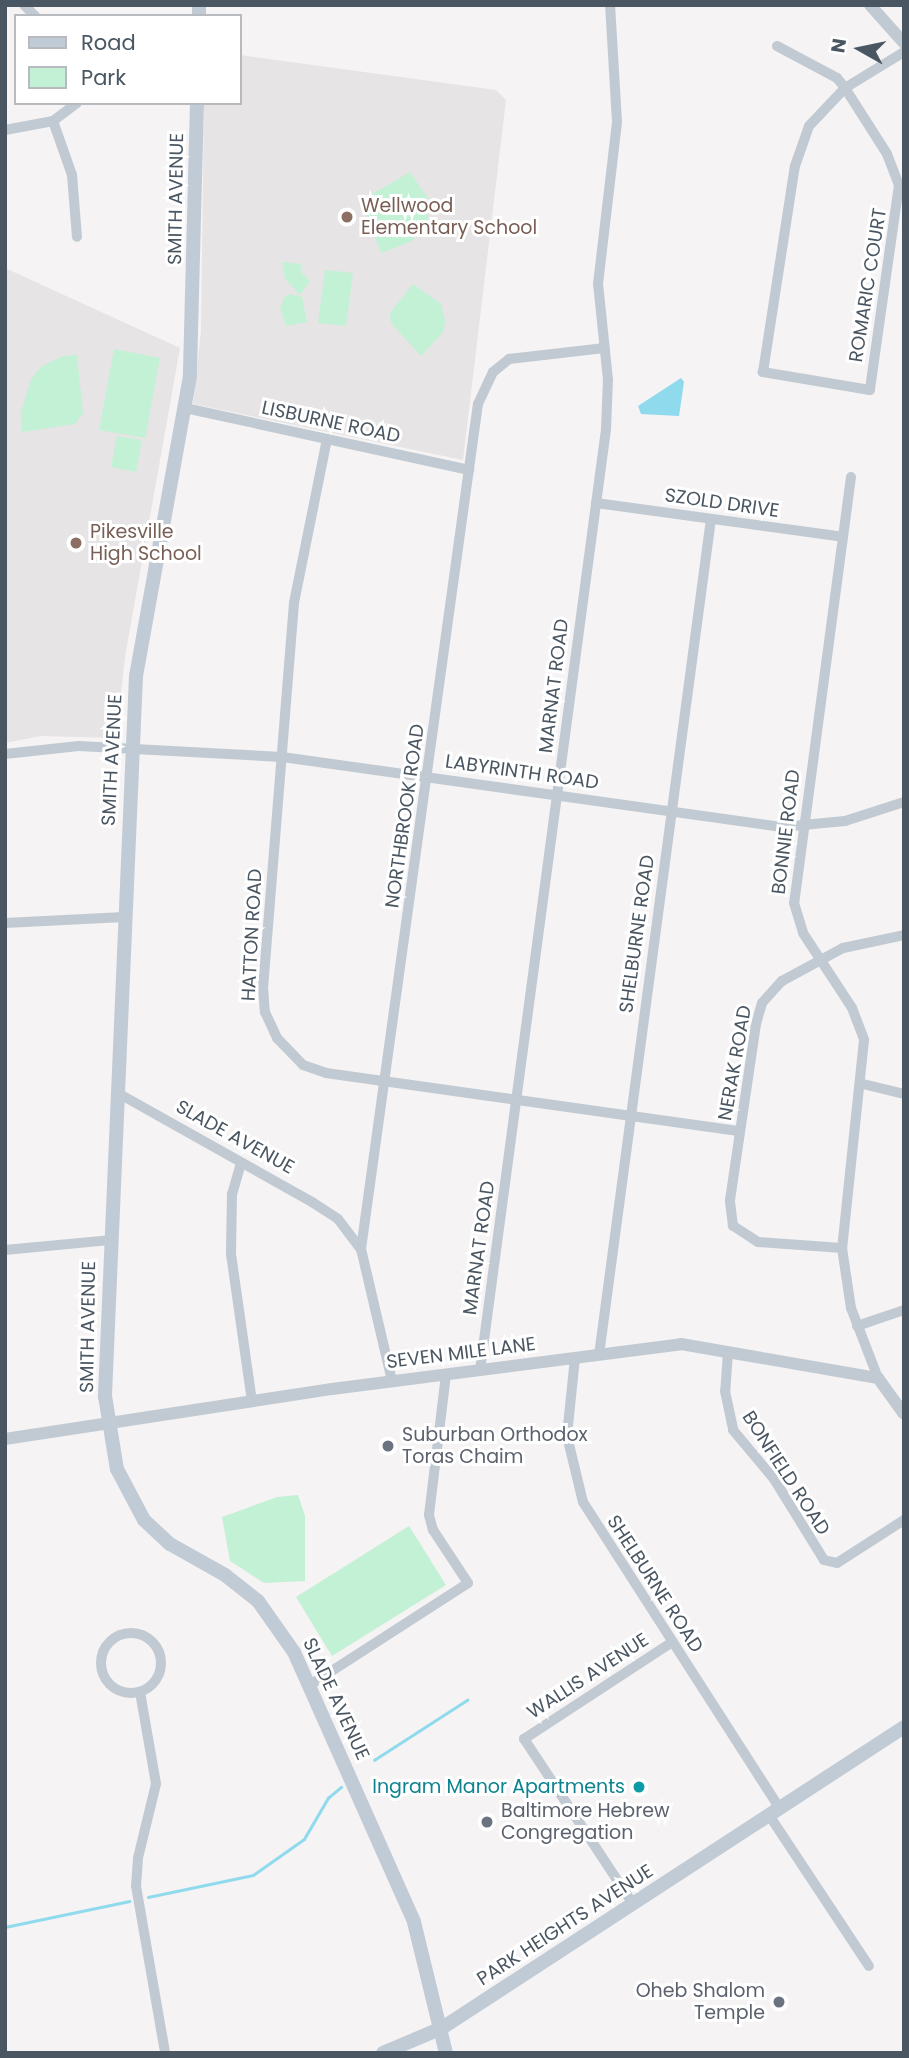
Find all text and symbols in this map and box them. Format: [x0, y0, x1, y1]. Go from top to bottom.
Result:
legend [14, 14, 242, 105]
north arrow [825, 14, 895, 84]
text: Road [81, 28, 136, 57]
text: N [824, 36, 853, 55]
text: Park [81, 63, 126, 92]
street label: SMITH AVENUE [163, 133, 189, 265]
place label: Wellwood Elementary School [361, 195, 537, 239]
street label: ROMARIC COURT [845, 206, 891, 364]
marker: Wellwood Elementary School [339, 209, 355, 225]
street label: LISBURNE ROAD [260, 396, 402, 448]
street label: SZOLD DRIVE [663, 484, 781, 522]
place label: Pikesville High School [90, 521, 202, 565]
marker: Pikesville High School [68, 535, 84, 551]
street label: MARNAT ROAD [534, 618, 574, 754]
street label: SMITH AVENUE [97, 693, 127, 827]
street label: NORTHBROOK ROAD [381, 723, 429, 909]
street label: LABYRINTH ROAD [444, 750, 600, 794]
street label: BONNIE ROAD [767, 768, 805, 896]
street label: SHELBURNE ROAD [615, 854, 659, 1014]
street label: HATTON ROAD [237, 868, 267, 1002]
street label: NERAK ROAD [714, 1004, 756, 1122]
street label: SLADE AVENUE [172, 1095, 298, 1179]
street label: MARNAT ROAD [458, 1180, 500, 1316]
street label: SMITH AVENUE [75, 1261, 101, 1393]
street label: SEVEN MILE LANE [385, 1333, 537, 1373]
street label: BONFIELD ROAD [737, 1407, 835, 1539]
place label: Suburban Orthodox Toras Chaim [402, 1424, 588, 1468]
marker: Suburban Orthodox Toras Chaim [380, 1438, 396, 1454]
street label: SHELBURNE ROAD [602, 1511, 708, 1657]
street label: WALLIS AVENUE [523, 1628, 653, 1724]
street label: SLADE AVENUE [298, 1634, 374, 1764]
place label: Ingram Manor Apartments [372, 1776, 625, 1798]
marker: Ingram Manor Apartments [631, 1779, 647, 1795]
place label: Baltimore Hebrew Congregation [501, 1800, 670, 1844]
marker: Baltimore Hebrew Congregation [479, 1814, 495, 1830]
street label: PARK HEIGHTS AVENUE [473, 1860, 657, 1990]
place label: Oheb Shalom Temple [636, 1980, 765, 2024]
marker: Oheb Shalom Temple [771, 1994, 787, 2010]

